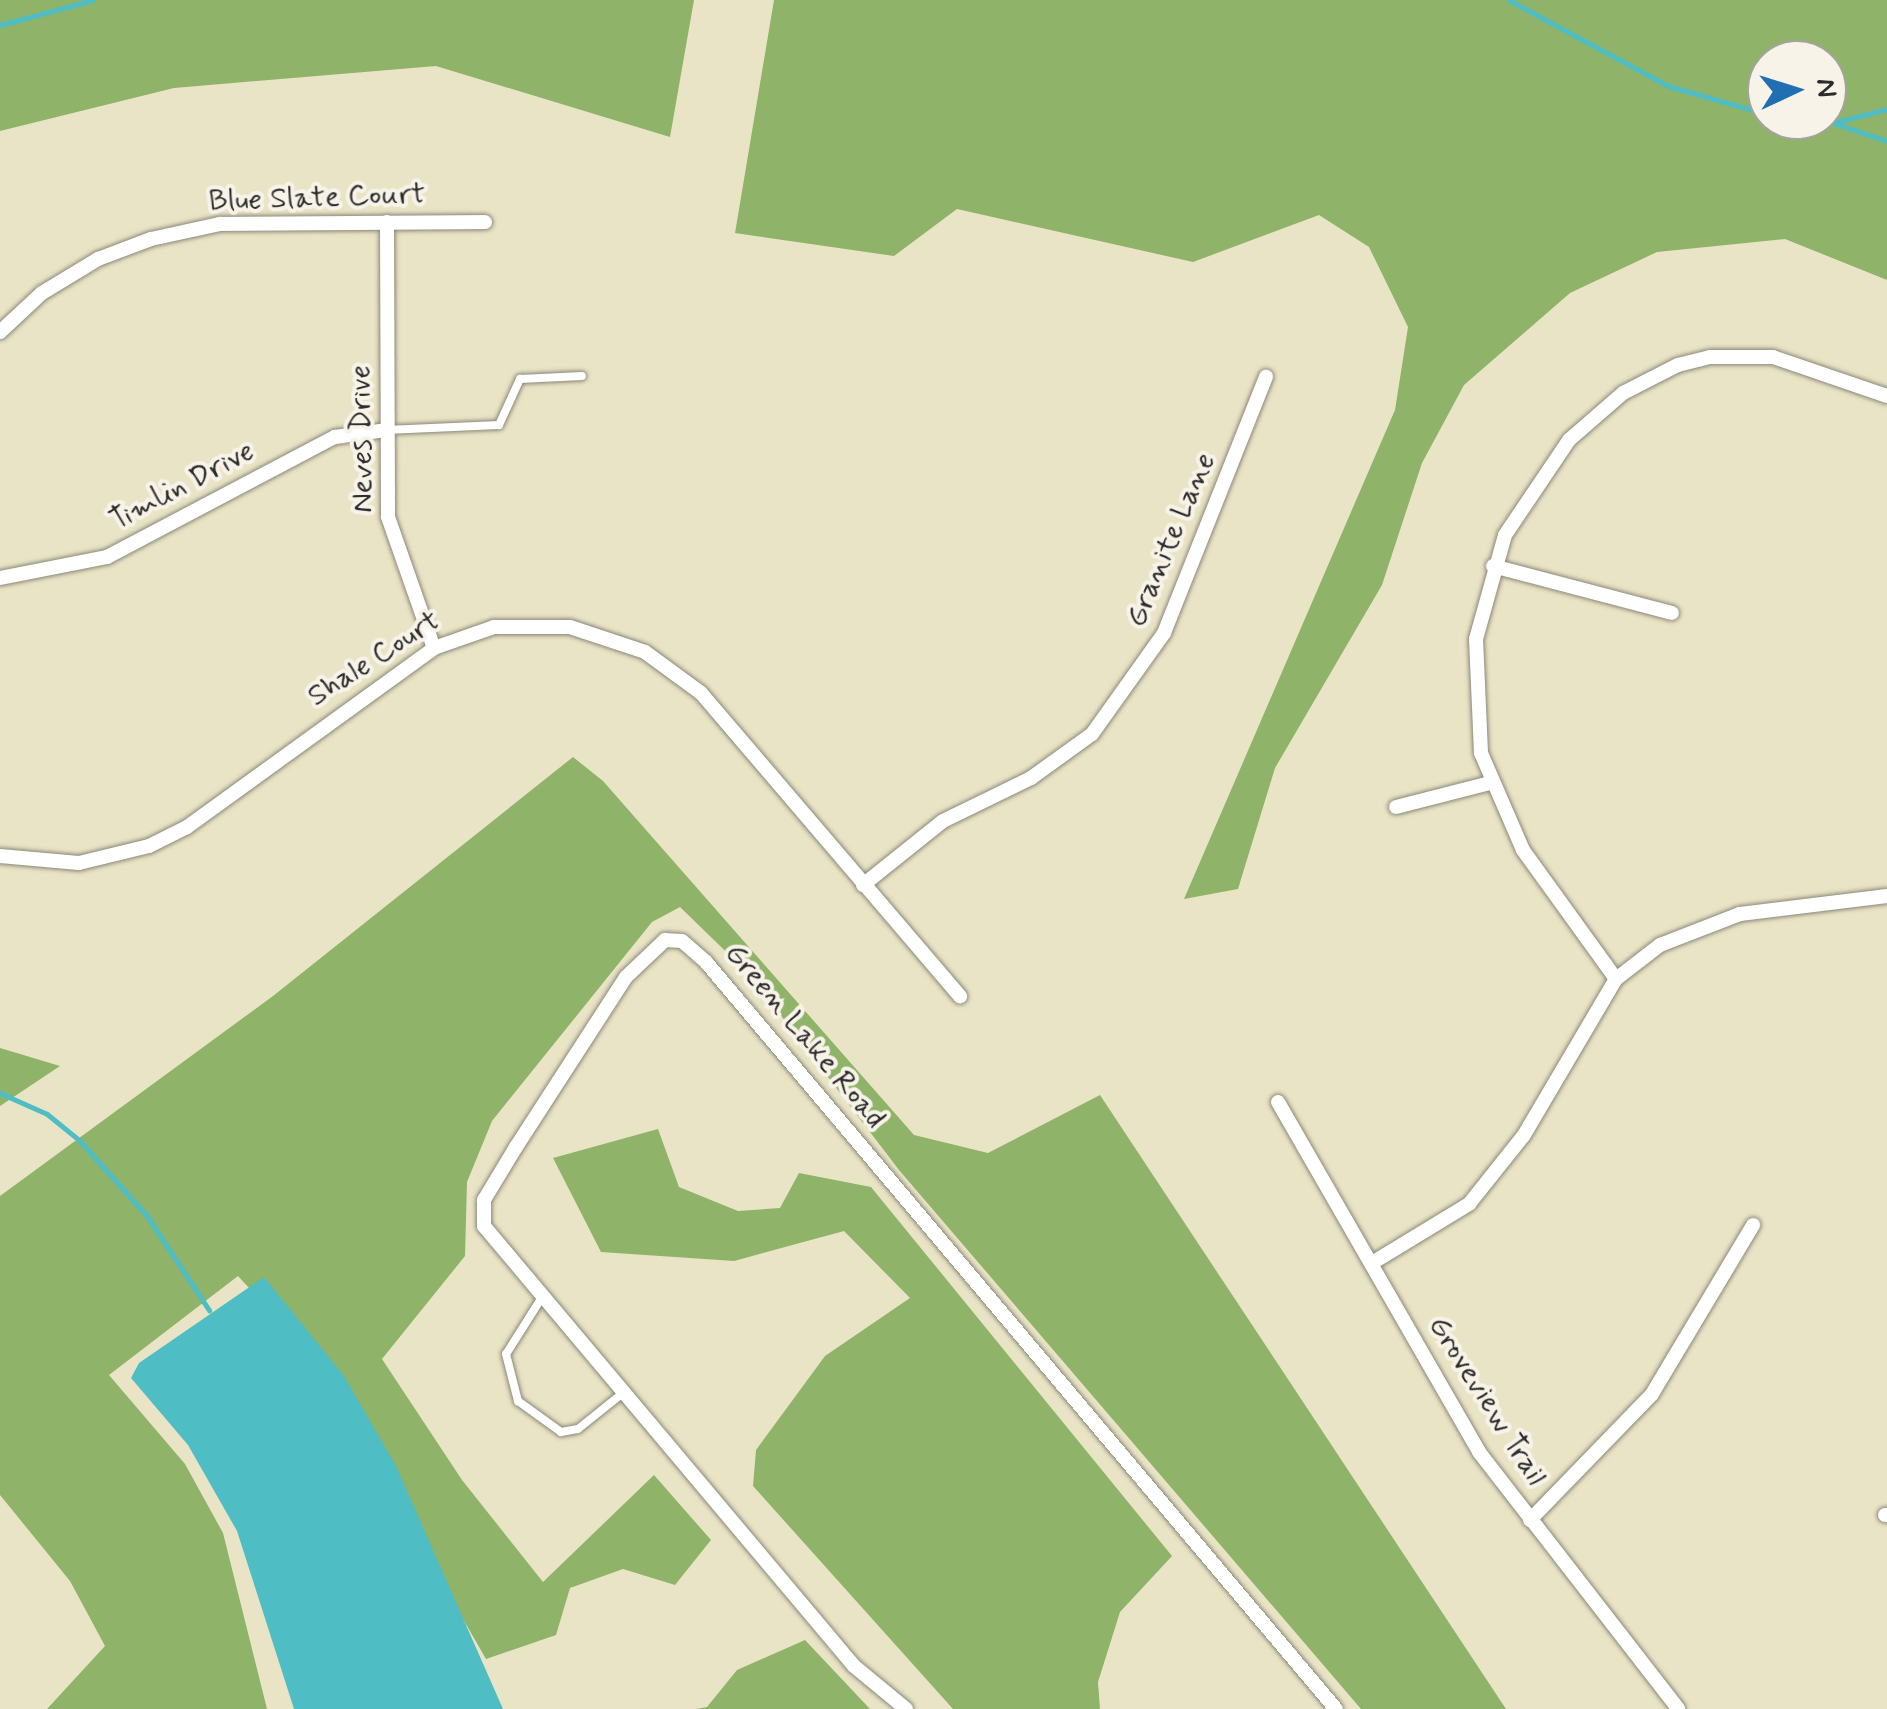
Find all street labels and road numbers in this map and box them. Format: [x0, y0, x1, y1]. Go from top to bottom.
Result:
street label: Blue Slate Court [213, 176, 421, 220]
street label: Neves Drive [343, 365, 381, 513]
street label: Timlin Drive [105, 433, 259, 539]
street label: Granite Lane [1119, 449, 1223, 631]
street label: Shale Court [302, 604, 446, 714]
street label: Green Lake Road [720, 939, 890, 1133]
street label: Groveview Trail [1420, 1309, 1554, 1493]

